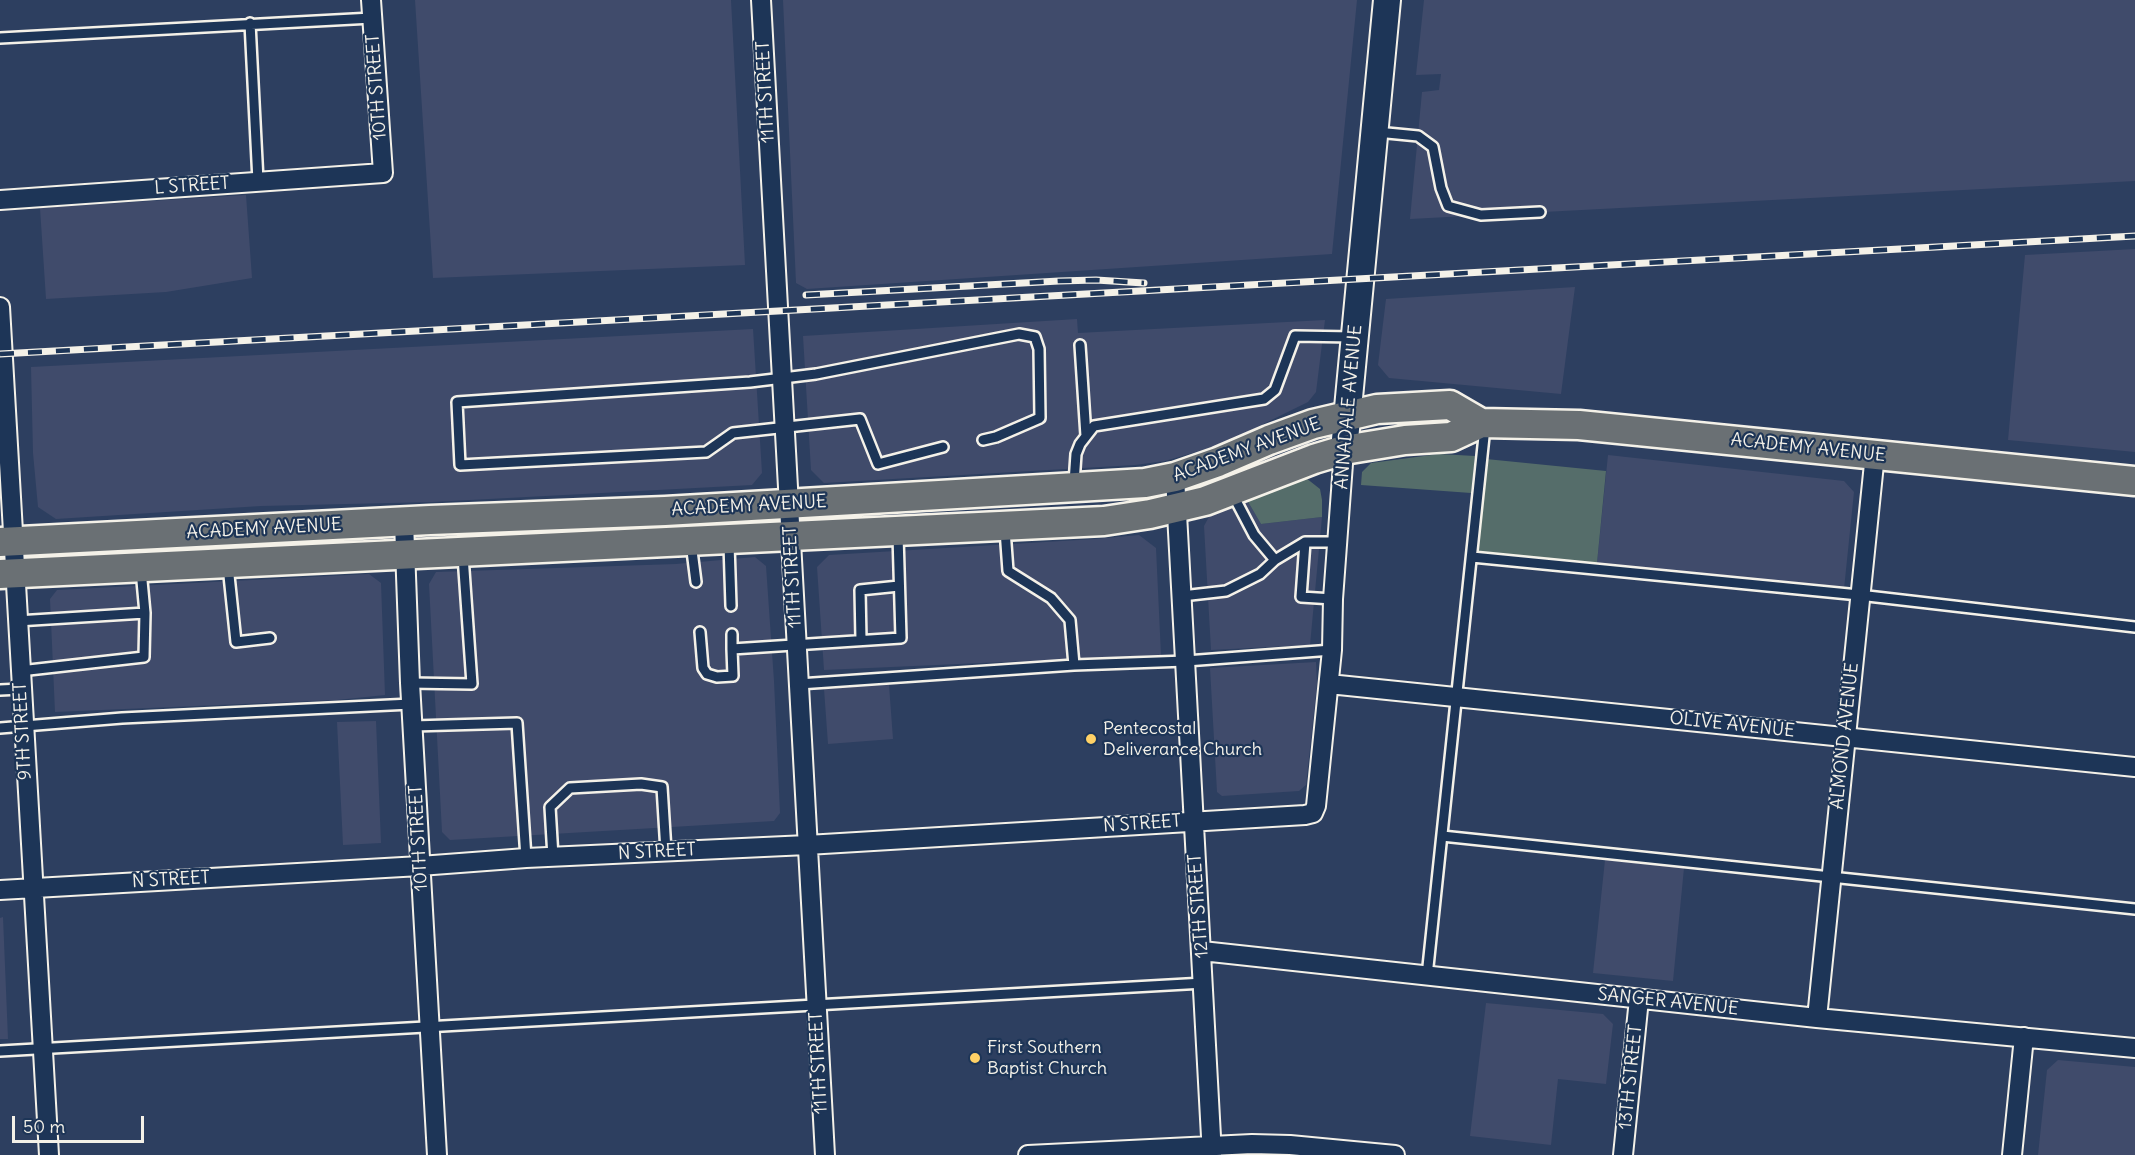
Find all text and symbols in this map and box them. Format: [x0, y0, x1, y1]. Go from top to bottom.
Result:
street label: 10TH STREET [363, 33, 391, 141]
street label: 11TH STREET [753, 40, 779, 144]
street label: L STREET [154, 173, 230, 199]
street label: ANNADALE AVENUE [1331, 324, 1367, 490]
street label: ACADEMY AVENUE [1170, 413, 1324, 487]
street label: ACADEMY AVENUE [1730, 429, 1886, 467]
street label: ACADEMY AVENUE [671, 491, 827, 521]
street label: ACADEMY AVENUE [186, 514, 342, 544]
street label: 11TH STREET [780, 525, 806, 629]
street label: ALMOND AVENUE [1827, 662, 1863, 810]
street label: 9TH STREET [10, 682, 36, 780]
street label: OLIVE AVENUE [1668, 708, 1796, 742]
place label: Pentecostal Deliverance Church [1103, 718, 1262, 760]
marker: Pentecostal Deliverance Church [1084, 732, 1098, 746]
street label: 10TH STREET [405, 784, 433, 892]
street label: N STREET [1102, 811, 1182, 837]
street label: N STREET [617, 839, 697, 865]
street label: 12TH STREET [1185, 853, 1213, 959]
street label: N STREET [131, 867, 211, 893]
street label: SANGER AVENUE [1597, 984, 1739, 1020]
street label: 11TH STREET [806, 1011, 832, 1115]
street label: 13TH STREET [1615, 1023, 1647, 1131]
place label: First Southern Baptist Church [987, 1037, 1107, 1080]
marker: First Southern Baptist Church [968, 1051, 982, 1065]
scale bar [15, 1104, 147, 1142]
text: 50 m [23, 1115, 65, 1138]

